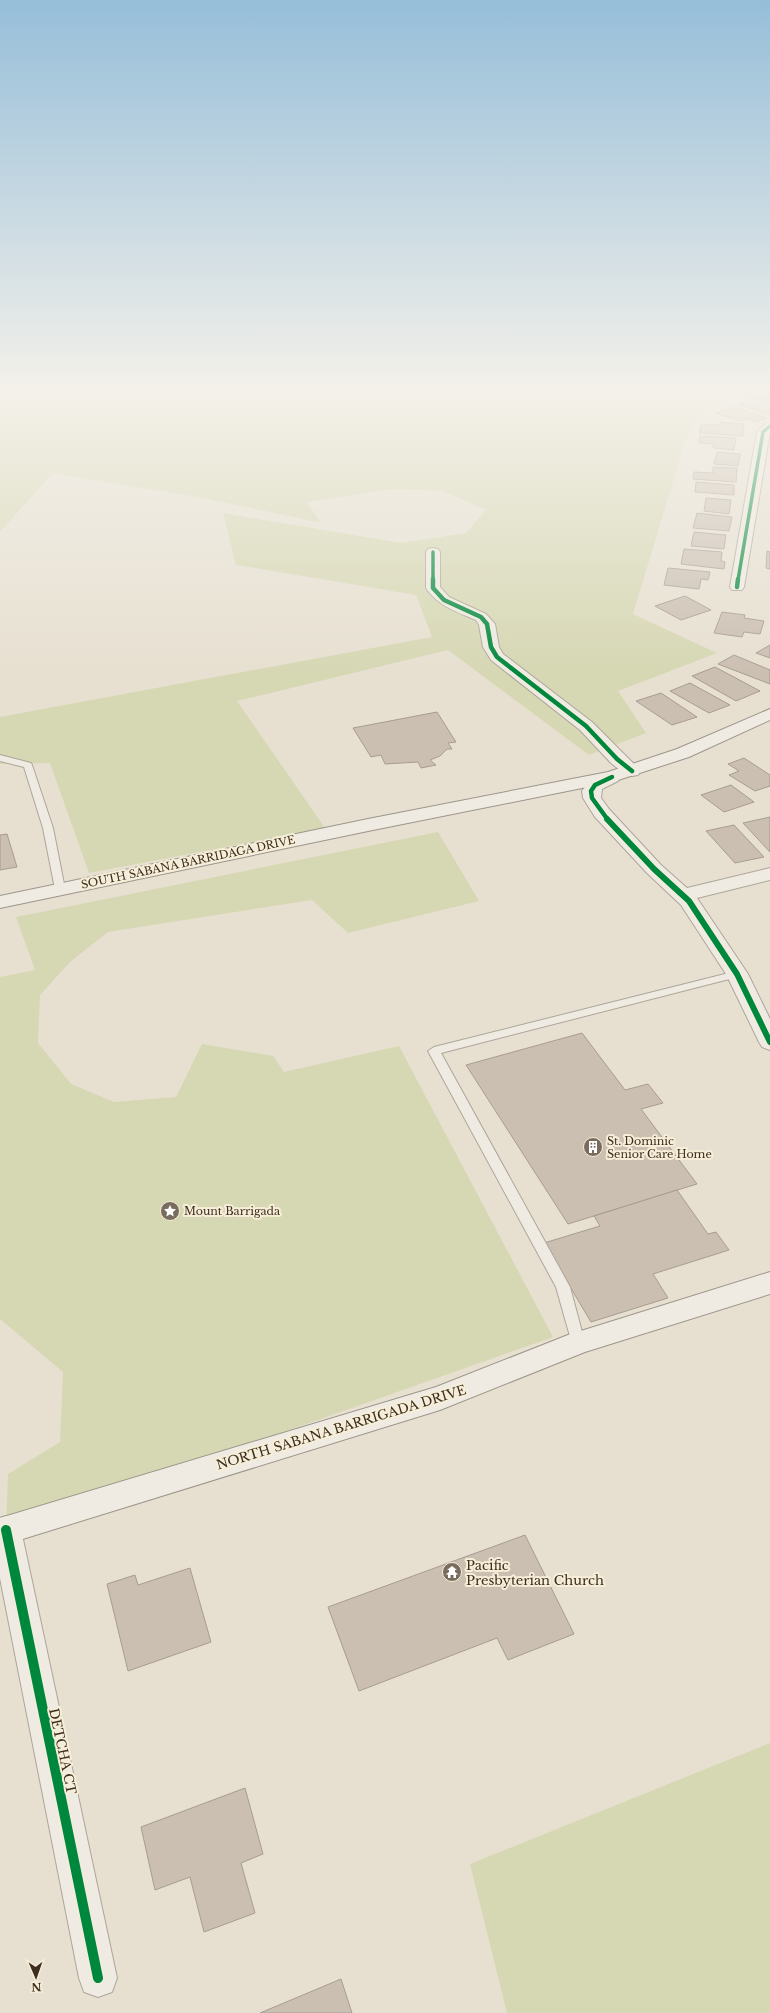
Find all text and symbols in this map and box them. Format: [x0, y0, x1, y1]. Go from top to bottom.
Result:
street label: SOUTH SABANA BARRIDAGA DRIVE [80, 832, 296, 892]
place label: St. Dominic Senior Care Home [607, 1134, 712, 1161]
building icon: St. Dominic Senior Care Home [582, 1136, 604, 1158]
place icon: Mount Barrigada [159, 1200, 181, 1222]
place label: Mount Barrigada [184, 1204, 281, 1218]
street label: NORTH SABANA BARRIGADA DRIVE [214, 1381, 468, 1474]
place label: Pacific Presbyterian Church [466, 1557, 604, 1589]
temple icon: Pacific Presbyterian Church [441, 1561, 463, 1583]
street label: DETCHA CT [45, 1706, 80, 1796]
north arrow [16, 1957, 56, 1997]
text: N [30, 1980, 42, 1994]

